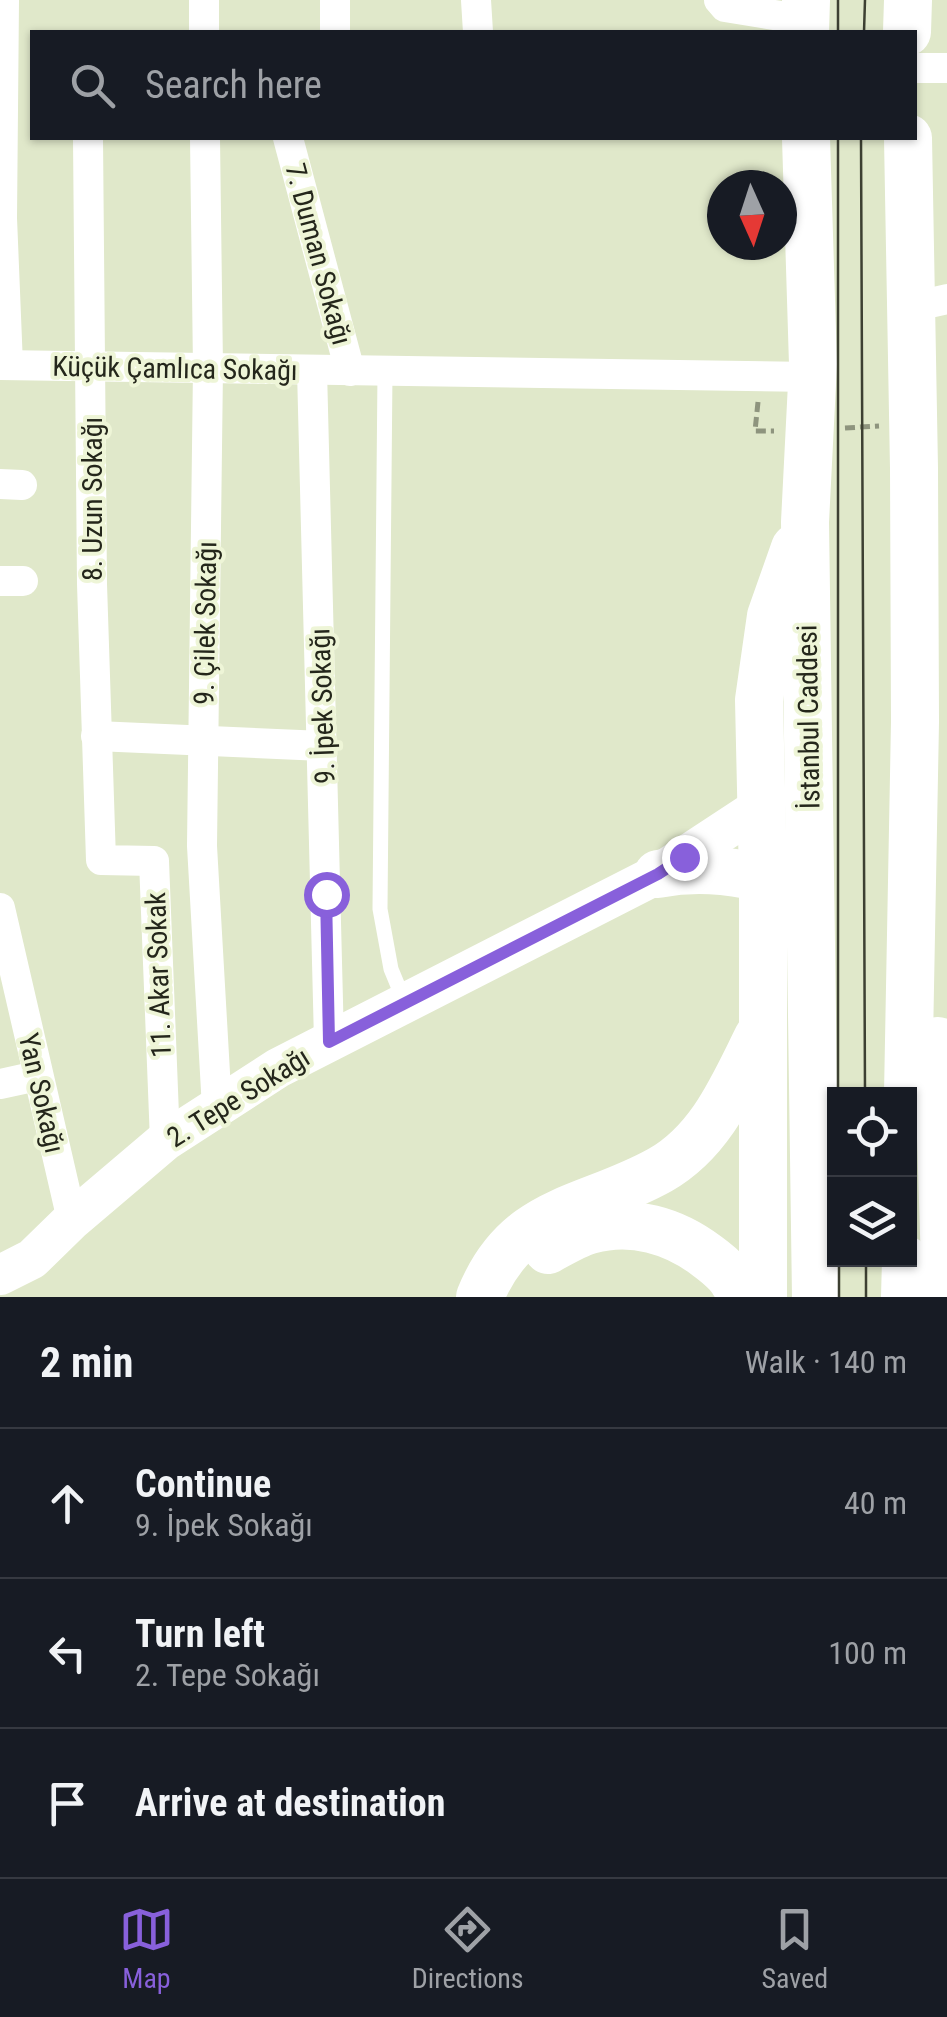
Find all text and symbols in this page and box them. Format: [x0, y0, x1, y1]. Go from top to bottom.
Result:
search box [30, 30, 917, 140]
icon: search [65, 58, 120, 113]
text: Search here [145, 63, 322, 107]
street label: 7. Duman Sokağı [278, 160, 359, 349]
north arrow [707, 170, 797, 260]
street label: Küçük Çamlıca Sokağı [52, 350, 298, 387]
street label: 8. Uzun Sokağı [76, 417, 109, 581]
street label: 9. Çilek Sokağı [188, 541, 223, 705]
street label: İstanbul Caddesi [790, 624, 827, 810]
street label: 9. İpek Sokağı [303, 628, 342, 784]
route end [662, 835, 708, 881]
route start [304, 872, 350, 918]
street label: 11. Akar Sokak [139, 891, 178, 1058]
street label: Yan Sokağı [12, 1030, 71, 1156]
street label: 2. Tepe Sokağı [161, 1041, 316, 1154]
map controls [827, 1087, 917, 1267]
button: locate [827, 1087, 917, 1177]
button: layers [827, 1177, 917, 1267]
text: 2 min [40, 1338, 133, 1387]
text: Walk · 140 m [745, 1343, 907, 1381]
text: Continue [135, 1462, 271, 1506]
icon: ahead [40, 1476, 95, 1531]
text: 40 m [844, 1484, 907, 1522]
text: 9. İpek Sokağı [135, 1506, 313, 1544]
text: Turn left [135, 1612, 265, 1656]
icon: left [40, 1626, 95, 1681]
text: 100 m [828, 1634, 907, 1672]
text: 2. Tepe Sokağı [135, 1656, 320, 1694]
icon: arrive [40, 1776, 95, 1831]
text: Arrive at destination [135, 1781, 445, 1825]
tab: Map [119, 1902, 174, 1995]
tab: Directions [412, 1902, 524, 1995]
tab: Saved [761, 1902, 828, 1995]

